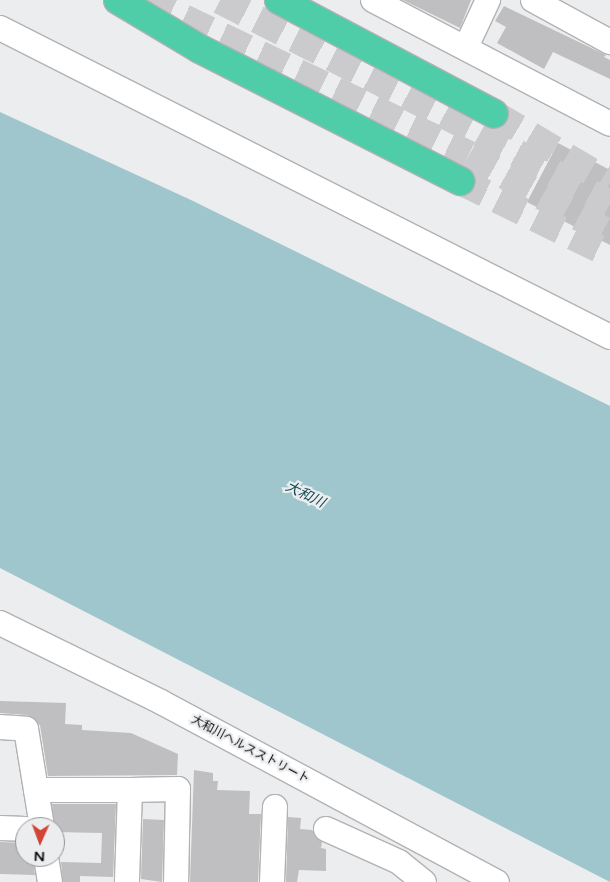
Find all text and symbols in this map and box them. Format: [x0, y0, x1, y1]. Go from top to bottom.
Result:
water label: 大和川 [282, 478, 328, 512]
street label: 大和川ヘルスストリート [188, 713, 312, 787]
north arrow [15, 817, 65, 867]
text: N [34, 848, 45, 865]

